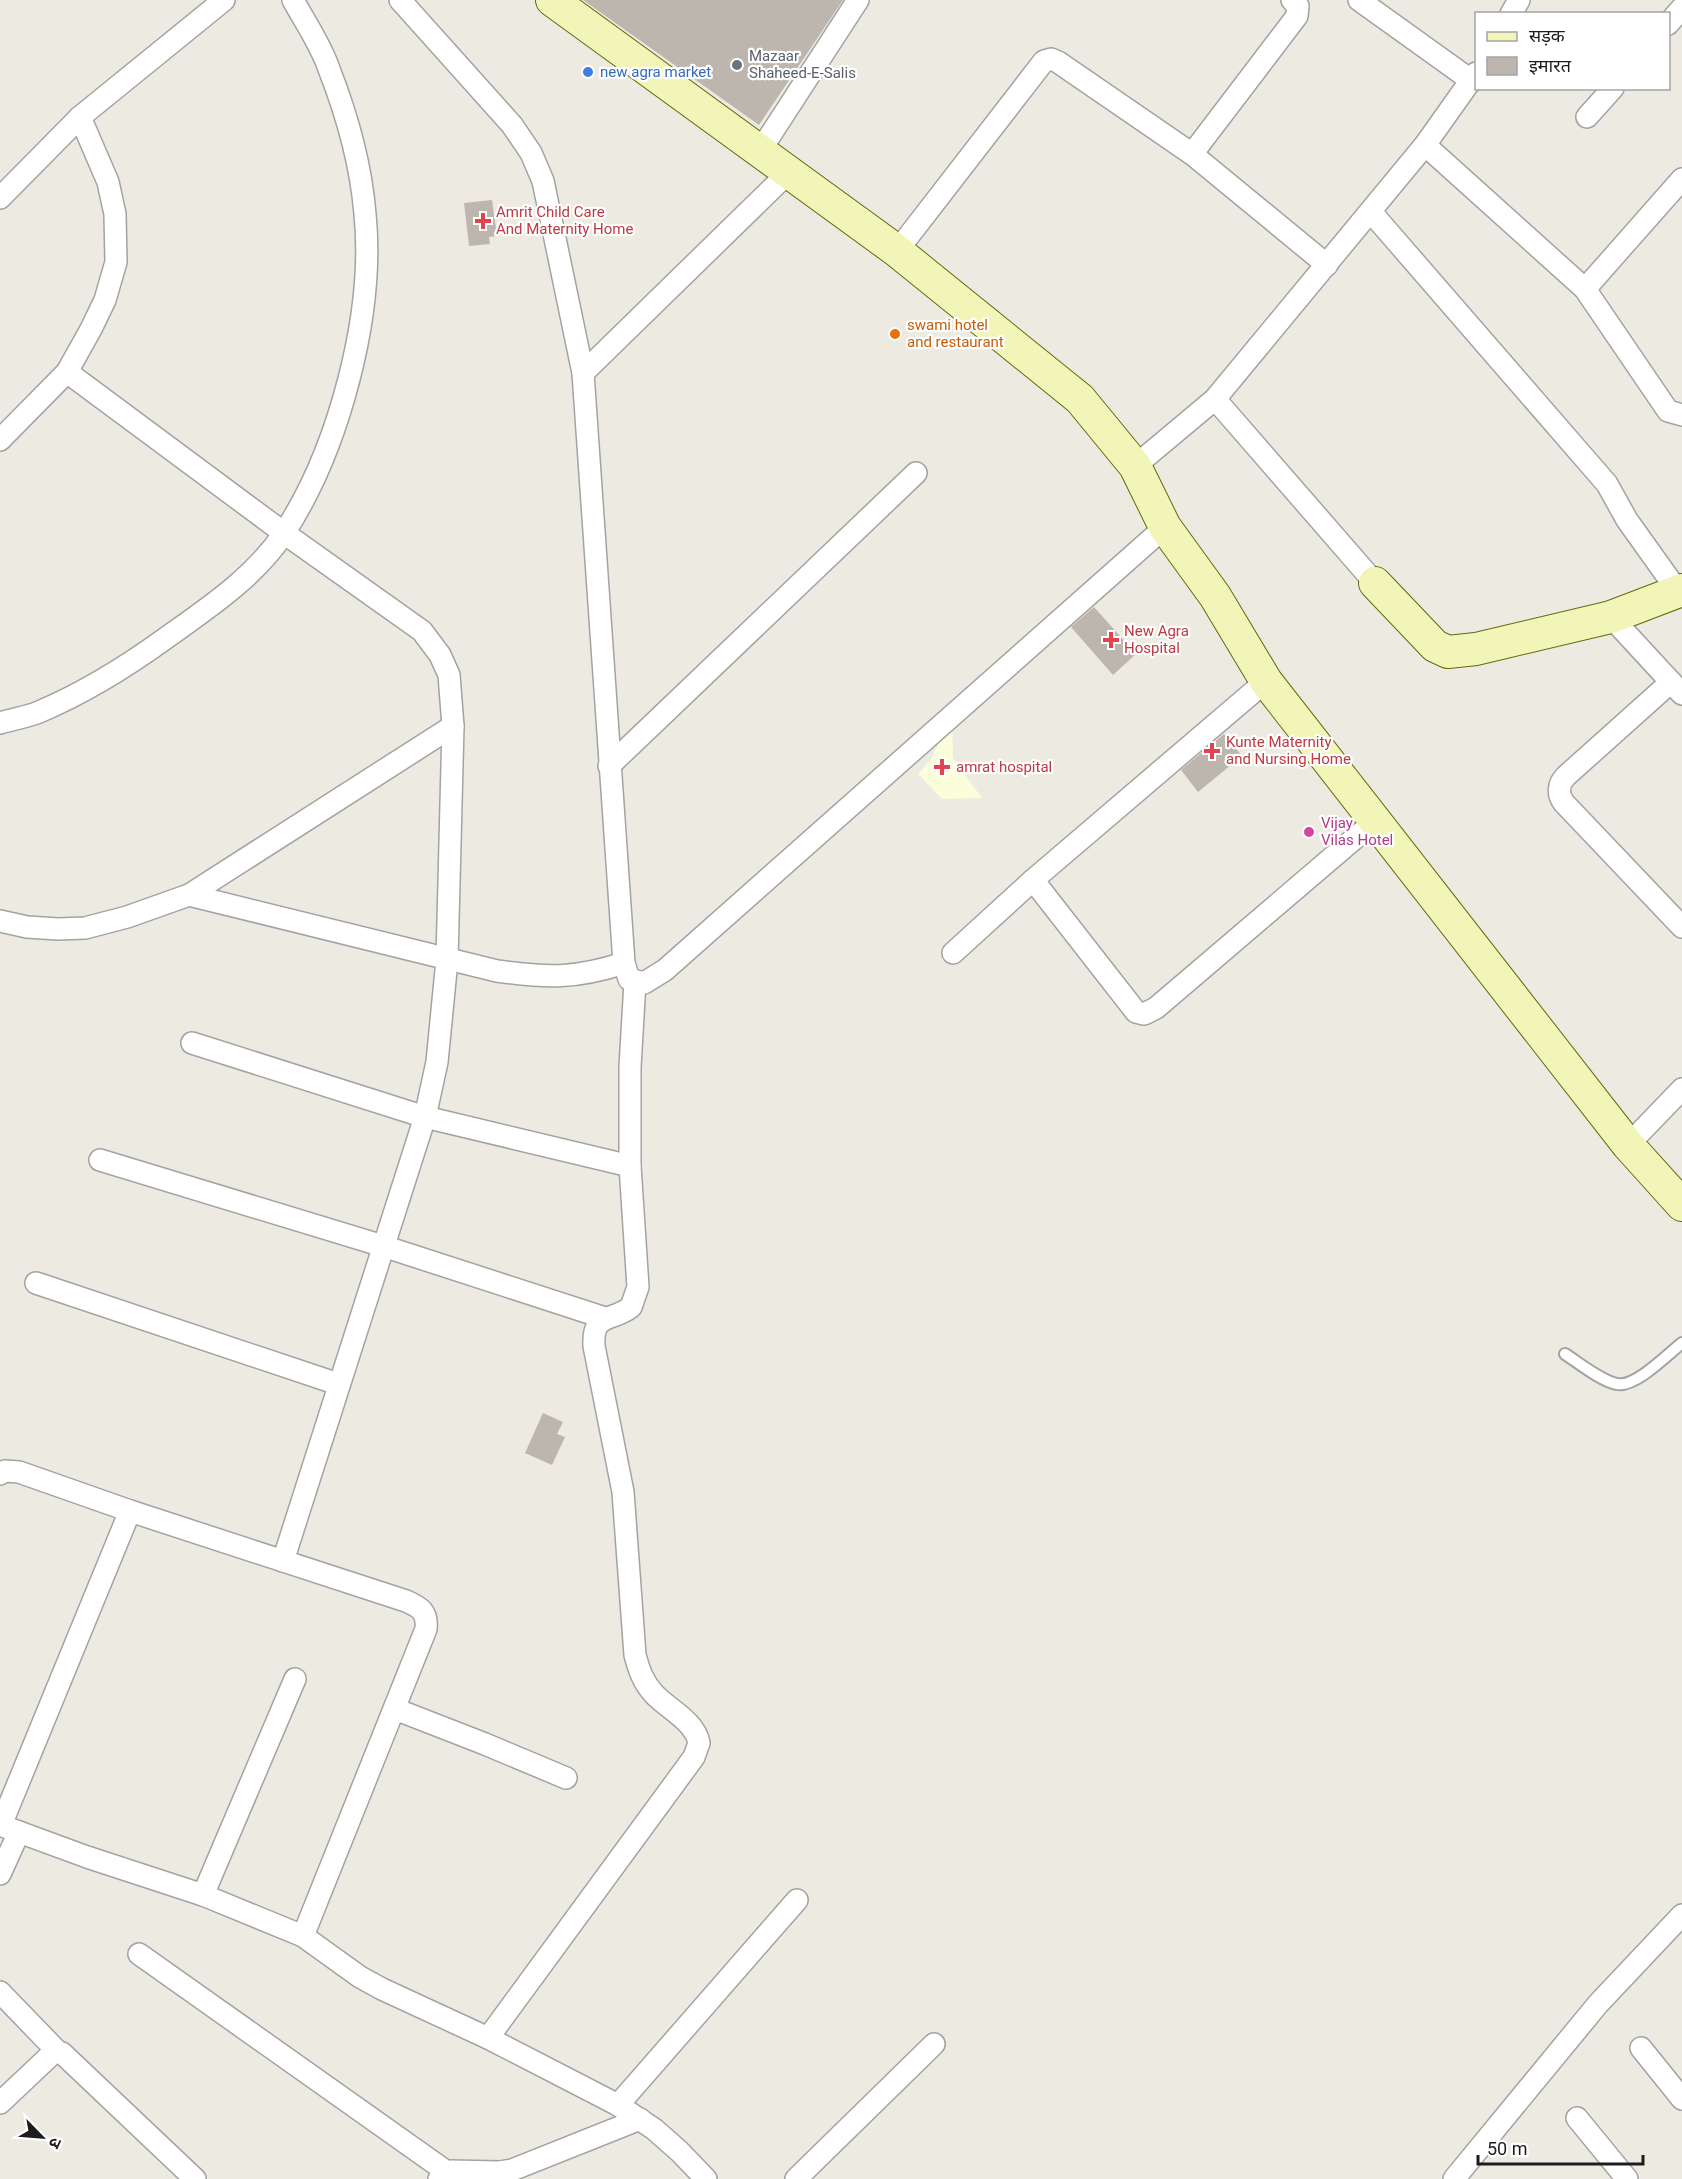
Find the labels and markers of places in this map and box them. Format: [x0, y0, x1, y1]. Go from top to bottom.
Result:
place label: Mazaar Shaheed-E-Salis [749, 47, 856, 82]
marker: Mazaar Shaheed-E-Salis [730, 58, 744, 72]
place label: new agra market [600, 63, 711, 81]
marker: new agra market [581, 65, 595, 79]
place label: Amrit Child Care And Maternity Home [496, 203, 634, 238]
marker: Amrit Child Care And Maternity Home [474, 212, 492, 230]
place label: swami hotel and restaurant [907, 316, 1004, 351]
marker: swami hotel and restaurant [888, 327, 902, 341]
place label: New Agra Hospital [1124, 622, 1189, 657]
marker: New Agra Hospital [1102, 631, 1120, 649]
place label: Kunte Maternity and Nursing Home [1226, 733, 1351, 768]
marker: Kunte Maternity and Nursing Home [1203, 742, 1221, 760]
marker: amrat hospital [933, 758, 951, 776]
place label: amrat hospital [956, 758, 1052, 776]
place label: Vijay Vilas Hotel [1321, 814, 1393, 849]
marker: Vijay Vilas Hotel [1302, 825, 1316, 839]

